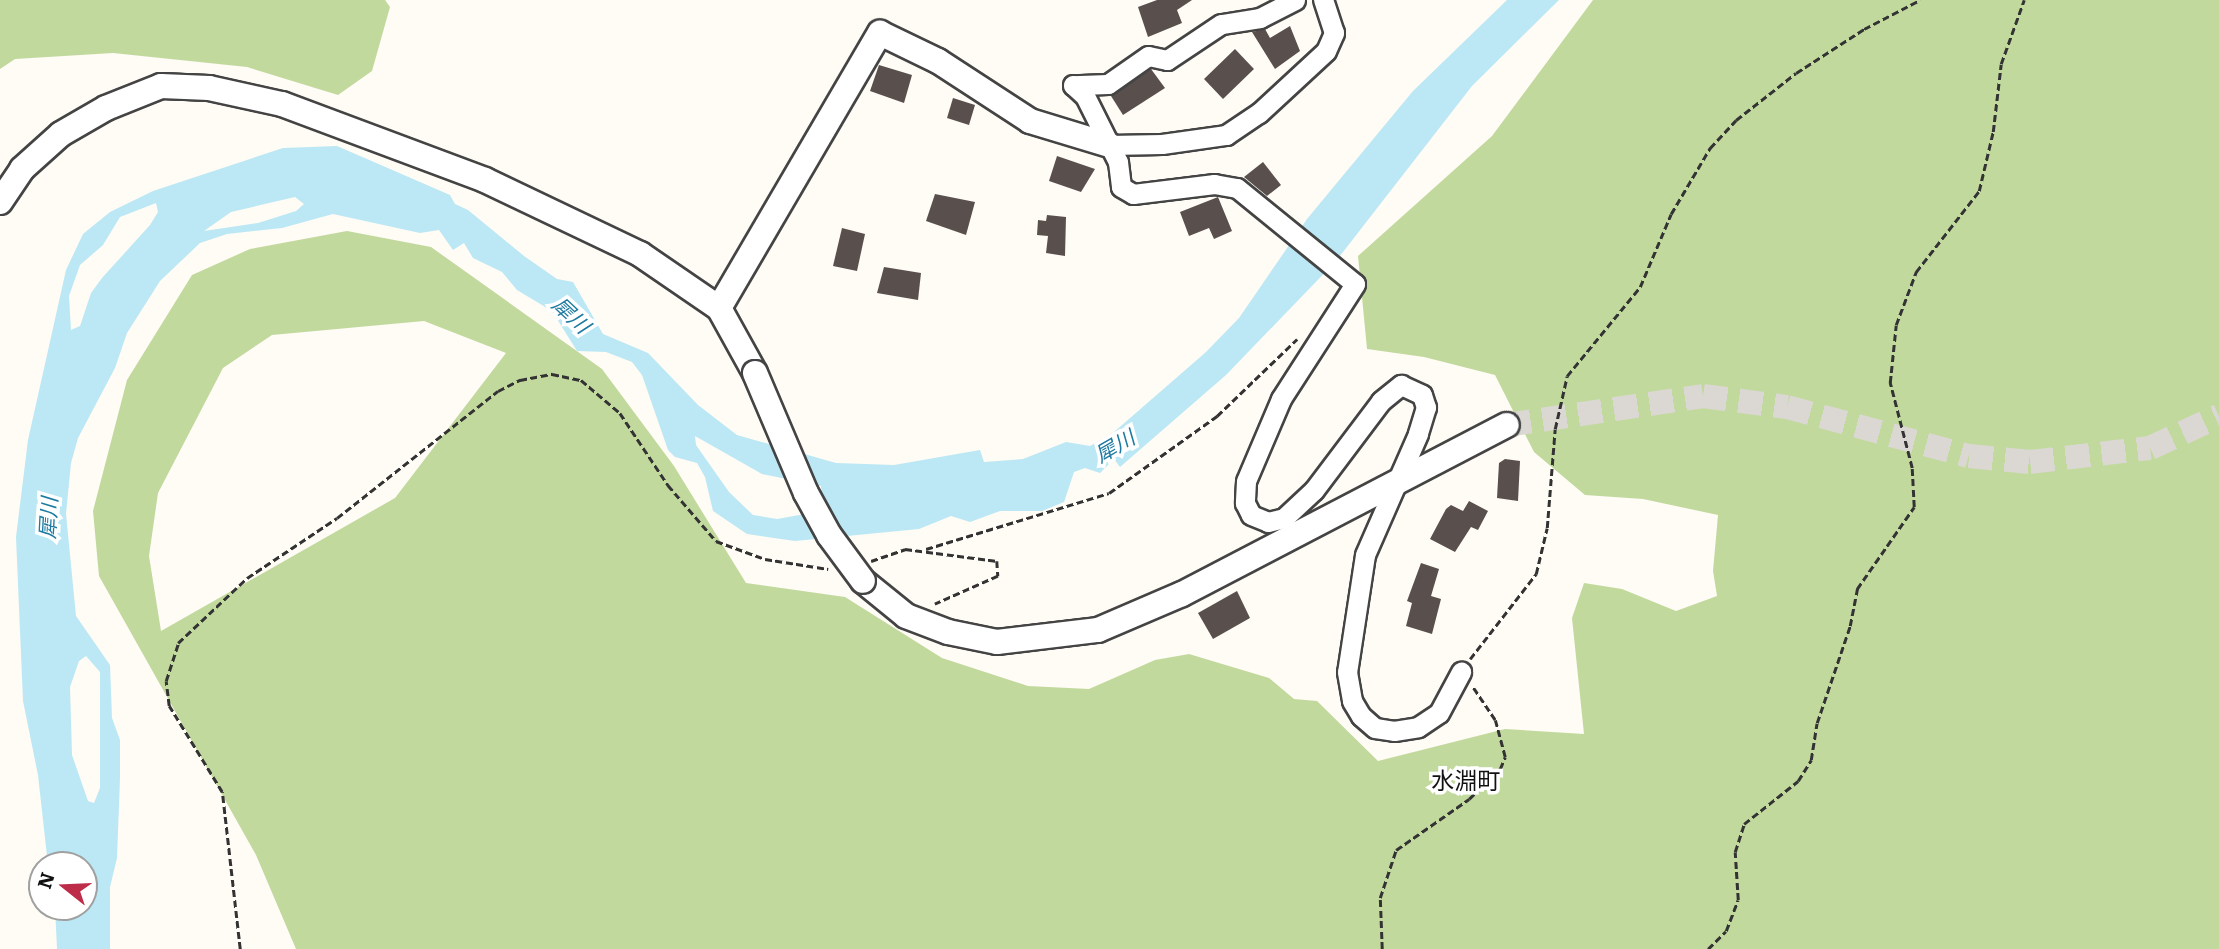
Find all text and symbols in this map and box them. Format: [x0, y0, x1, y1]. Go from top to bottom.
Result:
water label: 犀川 [548, 290, 596, 338]
water label: 犀川 [1090, 424, 1138, 466]
water label: 犀川 [33, 496, 61, 540]
district label: 水淵町 [1432, 765, 1500, 793]
north arrow [28, 851, 98, 921]
text: N [29, 868, 61, 892]

